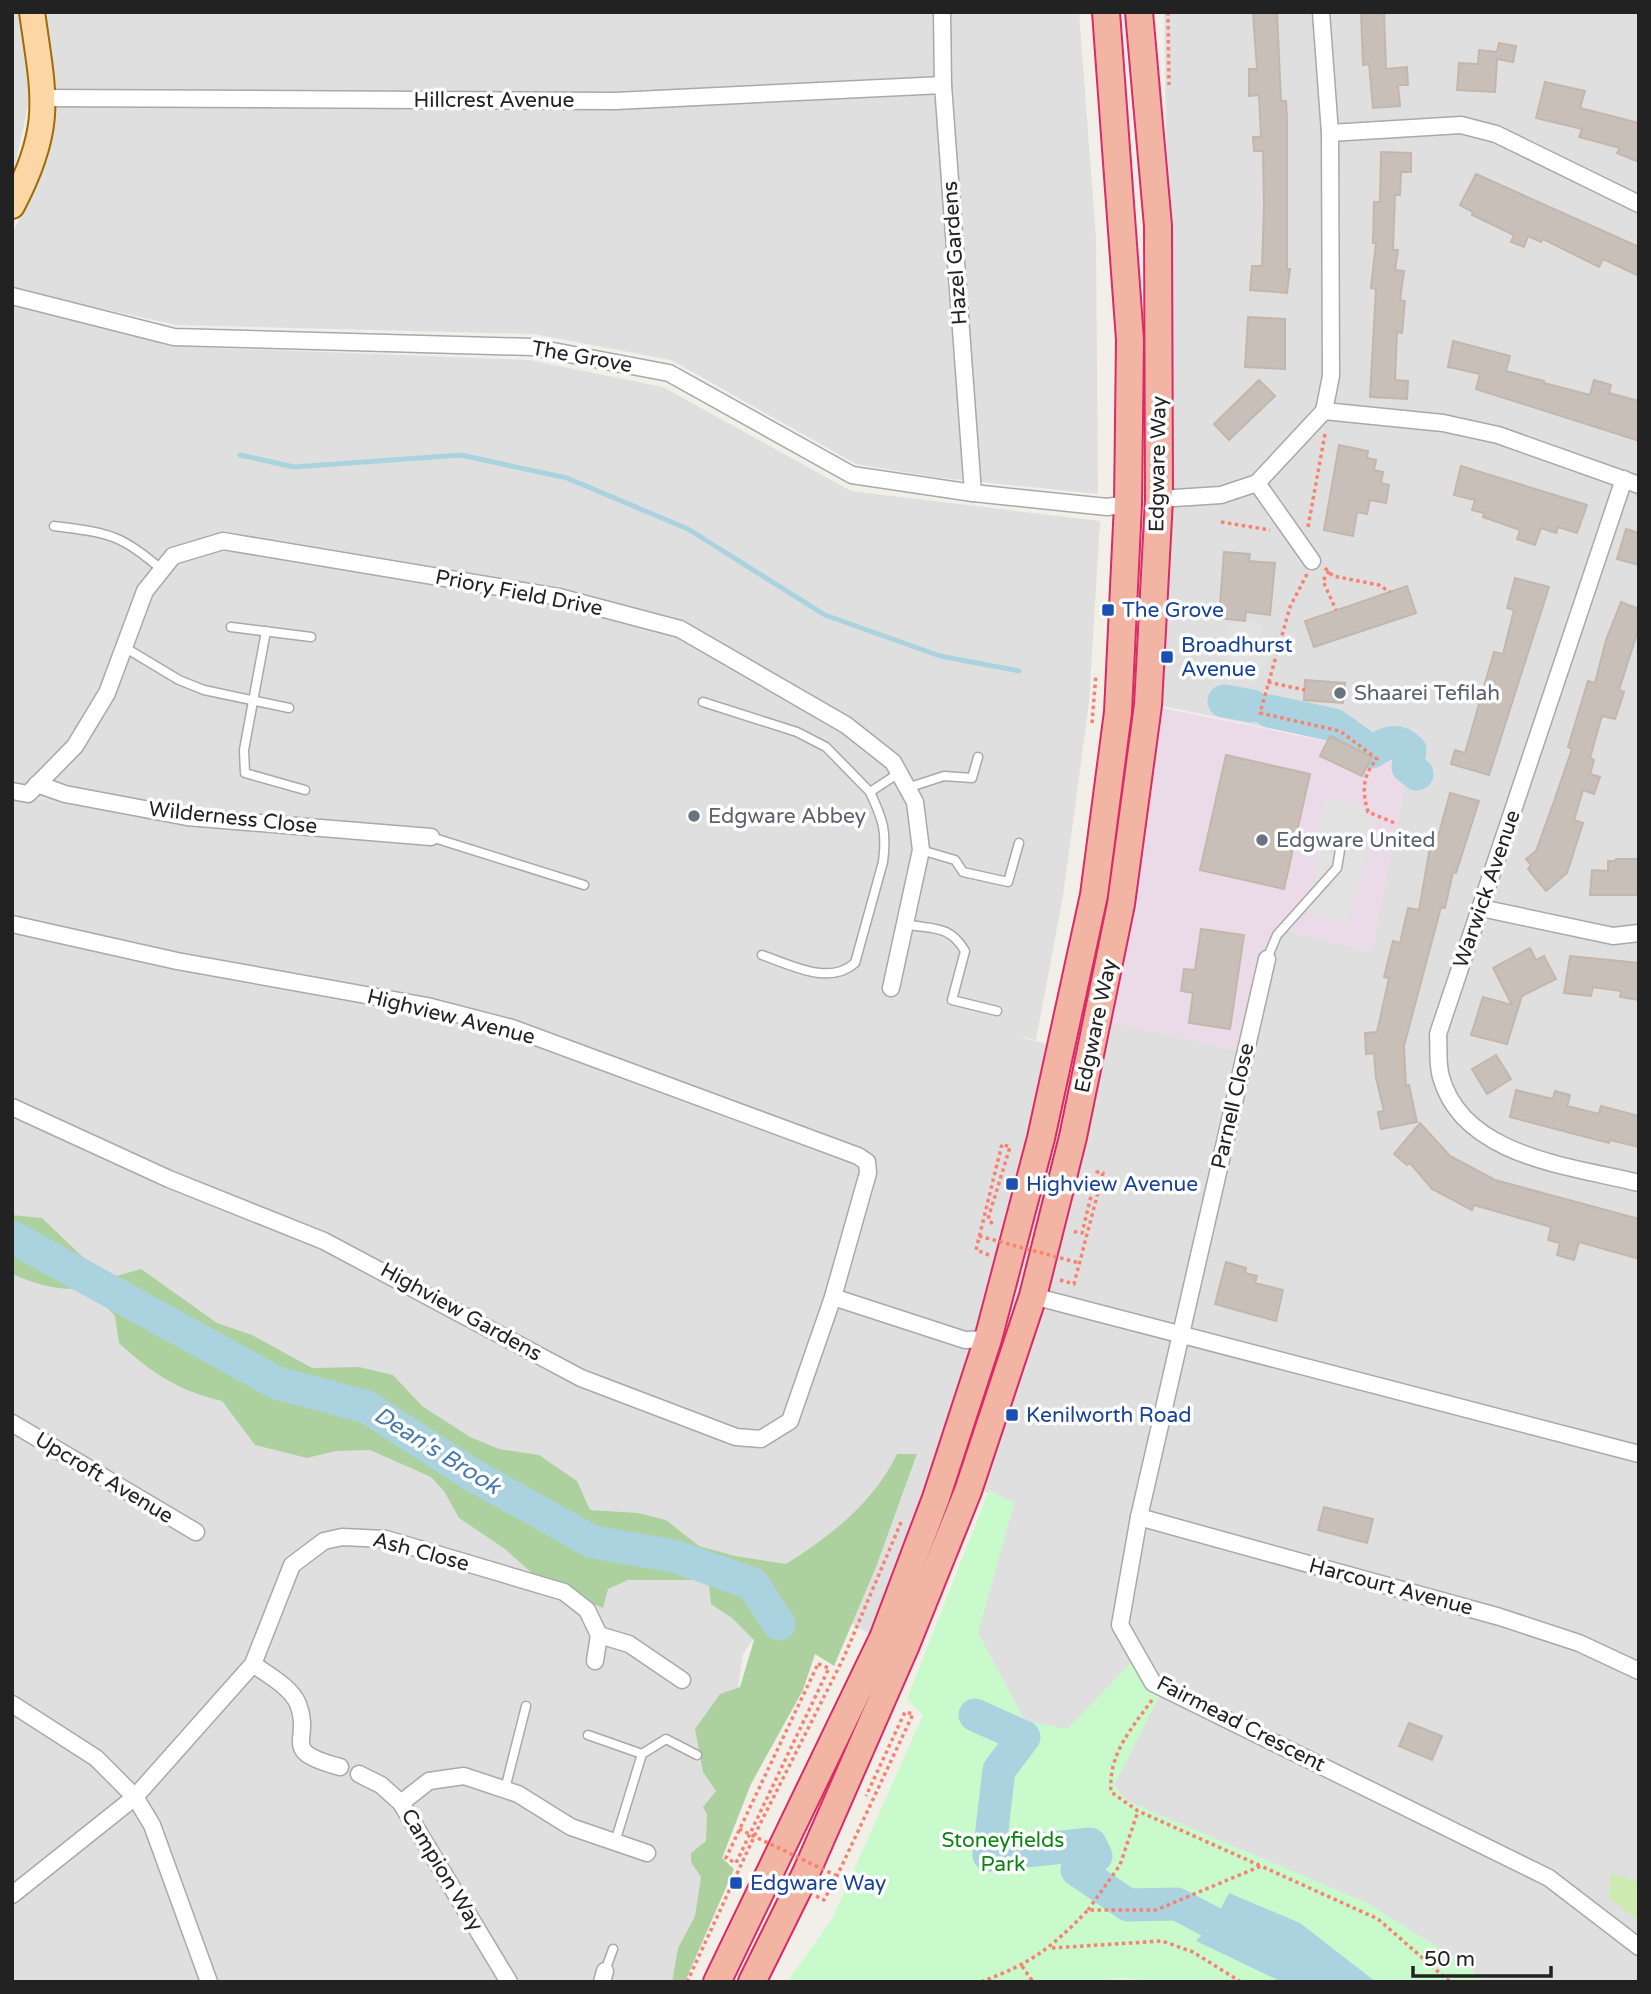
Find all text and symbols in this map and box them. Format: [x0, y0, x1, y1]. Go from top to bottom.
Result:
street label: Hillcrest Avenue [414, 88, 574, 113]
street label: Hazel Gardens [938, 180, 972, 326]
street label: The Grove [530, 336, 634, 378]
street label: Edgware Way [1144, 396, 1172, 532]
street label: Priory Field Drive [433, 565, 605, 622]
place label: The Grove [1122, 598, 1224, 623]
marker: The Grove [1100, 602, 1116, 618]
place label: Broadhurst Avenue [1181, 633, 1293, 682]
marker: Broadhurst Avenue [1159, 649, 1175, 665]
place label: Shaarei Tefilah [1354, 681, 1500, 706]
marker: Shaarei Tefilah [1332, 685, 1348, 701]
street label: Wilderness Close [147, 797, 319, 839]
place label: Edgware Abbey [708, 804, 866, 829]
street label: Warwick Avenue [1448, 807, 1526, 971]
marker: Edgware Abbey [686, 808, 702, 824]
place label: Edgware United [1276, 828, 1436, 853]
marker: Edgware United [1254, 832, 1270, 848]
street label: Edgware Way [1070, 957, 1122, 1095]
street label: Highview Avenue [364, 984, 538, 1050]
street label: Parnell Close [1206, 1040, 1260, 1171]
place label: Highview Avenue [1026, 1172, 1198, 1197]
marker: Highview Avenue [1004, 1176, 1020, 1192]
street label: Highview Gardens [376, 1257, 546, 1367]
water label: Dean's Brook [369, 1401, 507, 1502]
place label: Kenilworth Road [1026, 1403, 1192, 1428]
marker: Kenilworth Road [1004, 1407, 1020, 1423]
street label: Upcroft Avenue [30, 1427, 178, 1529]
street label: Ash Close [370, 1527, 472, 1577]
street label: Harcourt Avenue [1306, 1553, 1476, 1621]
street label: Fairmead Crescent [1153, 1671, 1329, 1777]
street label: Campion Way [396, 1804, 488, 1936]
park label: Stoneyfields Park [942, 1828, 1064, 1877]
place label: Edgware Way [750, 1871, 886, 1896]
marker: Edgware Way [728, 1875, 744, 1891]
scale bar [1413, 1934, 1551, 1978]
text: 50 m [1424, 1947, 1475, 1972]

